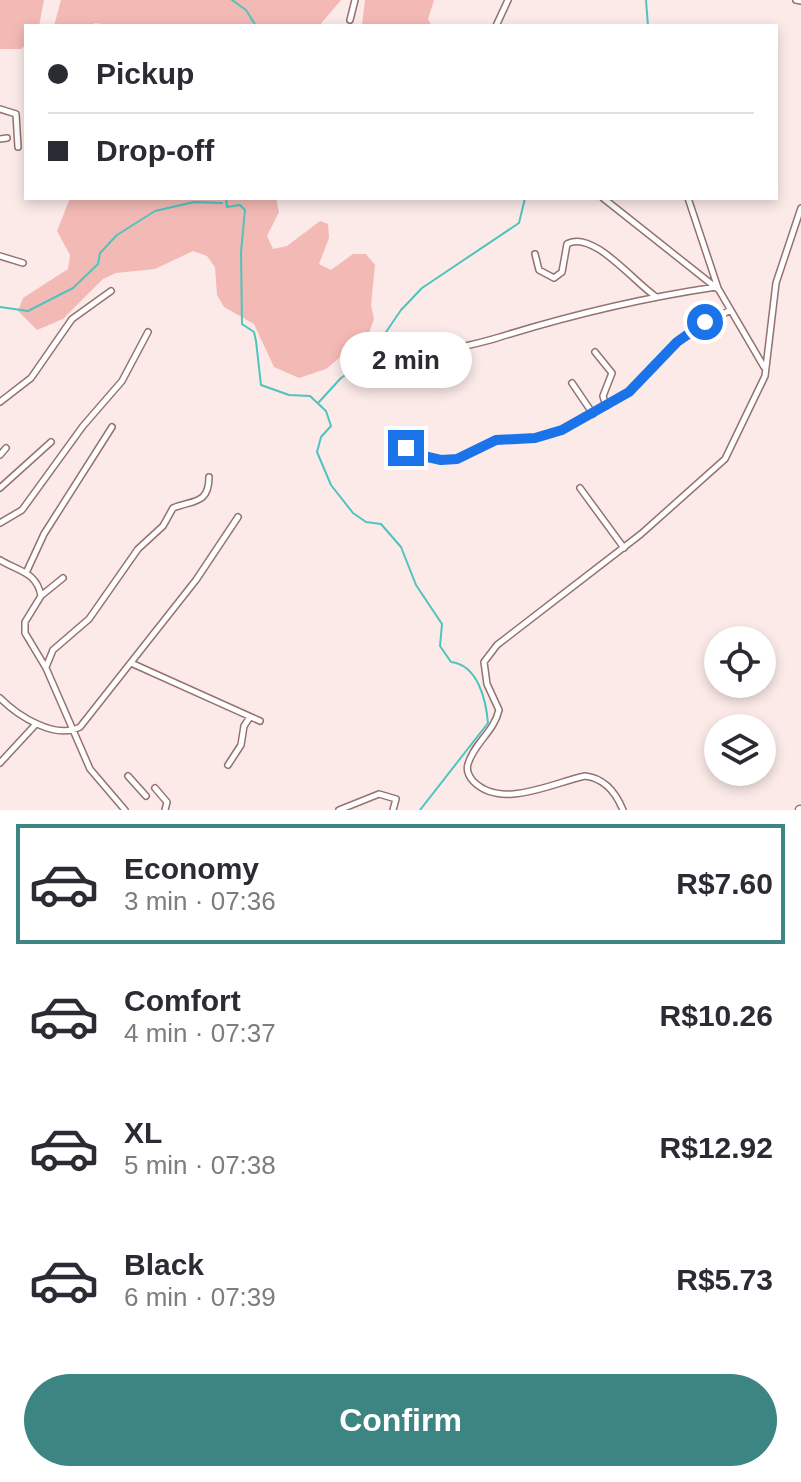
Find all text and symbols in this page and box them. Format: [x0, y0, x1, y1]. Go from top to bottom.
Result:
text: Pickup [96, 57, 194, 90]
text: Drop-off [96, 134, 214, 167]
route start [687, 304, 723, 340]
callout: 2 min [340, 332, 472, 388]
text: 2 min [372, 345, 440, 375]
route end [388, 430, 424, 466]
map controls [704, 626, 776, 786]
button: locate [704, 626, 776, 698]
button: layers [704, 714, 776, 786]
icon: car [28, 848, 100, 920]
text: Economy [124, 852, 259, 885]
text: R$7.60 [676, 867, 773, 900]
text: 3 min · 07:36 [124, 886, 276, 916]
icon: car [28, 980, 100, 1052]
text: Comfort [124, 984, 241, 1017]
text: R$10.26 [660, 999, 773, 1032]
text: 4 min · 07:37 [124, 1018, 276, 1048]
icon: car [28, 1112, 100, 1184]
text: XL [124, 1116, 162, 1149]
text: R$12.92 [660, 1131, 773, 1164]
text: 5 min · 07:38 [124, 1150, 276, 1180]
icon: car [28, 1244, 100, 1316]
text: Black [124, 1248, 204, 1281]
text: R$5.73 [676, 1263, 773, 1296]
text: 6 min · 07:39 [124, 1282, 276, 1312]
button: Confirm [24, 1374, 777, 1466]

